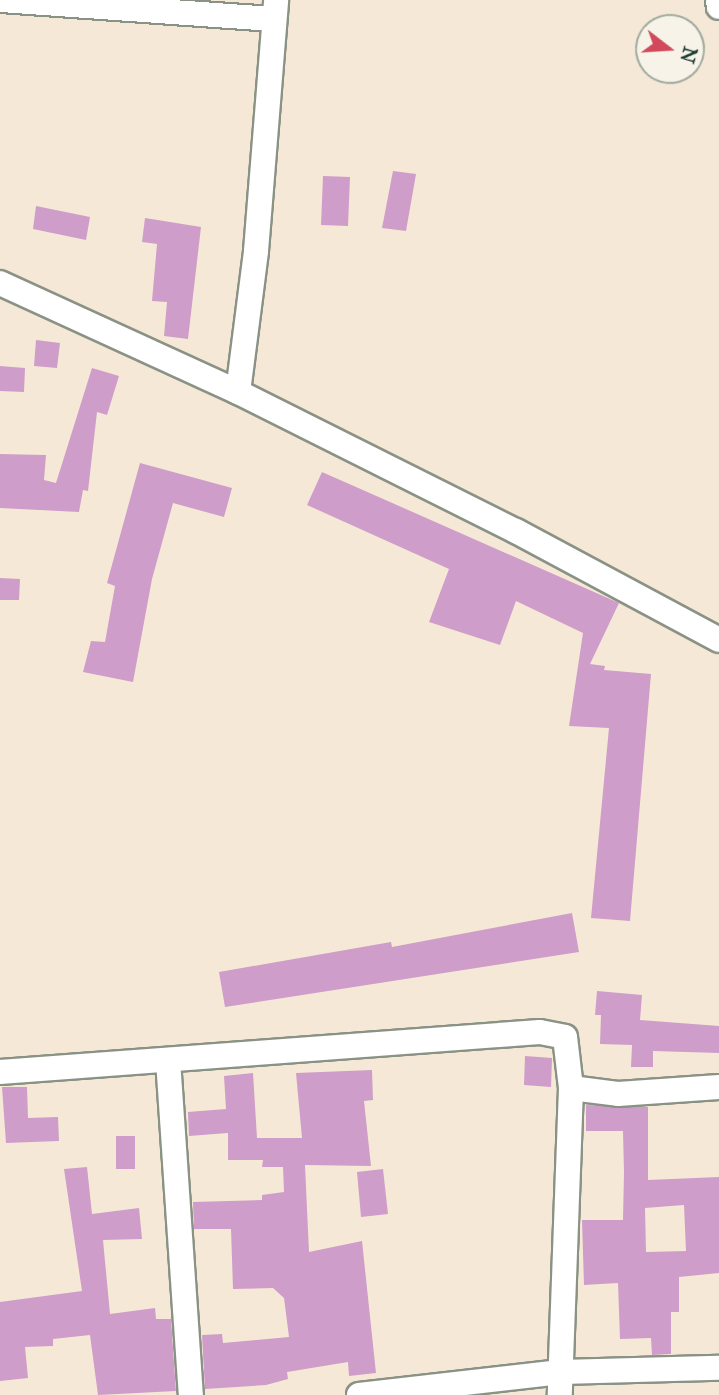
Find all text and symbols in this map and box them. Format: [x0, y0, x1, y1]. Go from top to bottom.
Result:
north arrow [635, 14, 705, 84]
text: N [675, 44, 702, 66]

